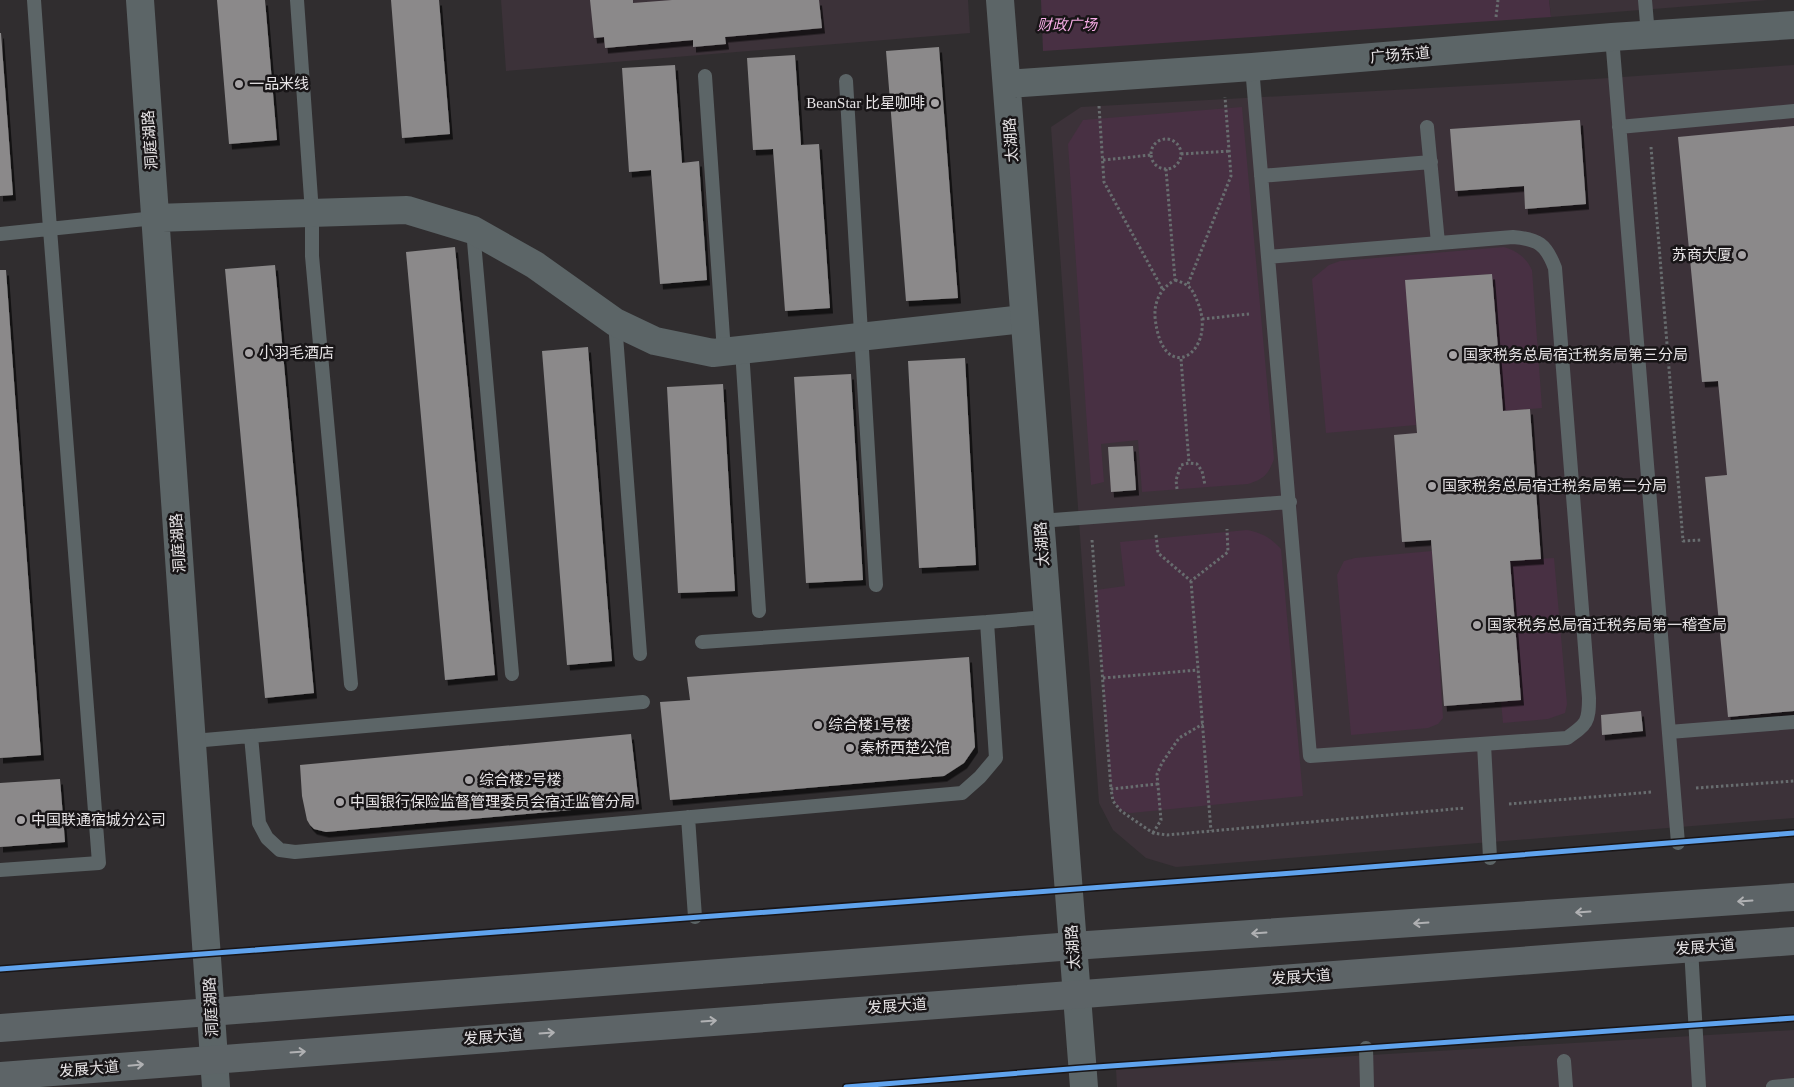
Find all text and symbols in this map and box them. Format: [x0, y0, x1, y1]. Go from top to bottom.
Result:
park label: 财政广场 [1037, 17, 1099, 33]
street label: 广场东道 [1369, 44, 1431, 66]
place label: 一品米线 [249, 76, 309, 92]
marker: 一品米线 [233, 78, 245, 90]
place label: BeanStar 比星咖啡 [806, 95, 925, 111]
marker: BeanStar 比星咖啡 [929, 97, 941, 109]
street label: 洞庭湖路 [140, 110, 160, 170]
street label: 太湖路 [1001, 117, 1021, 163]
place label: 苏商大厦 [1672, 247, 1732, 263]
marker: 苏商大厦 [1736, 249, 1748, 261]
place label: 小羽毛酒店 [259, 345, 334, 361]
marker: 小羽毛酒店 [243, 347, 255, 359]
place label: 国家税务总局宿迁税务局第三分局 [1463, 347, 1688, 363]
marker: 国家税务总局宿迁税务局第三分局 [1447, 349, 1459, 361]
place label: 国家税务总局宿迁税务局第二分局 [1442, 478, 1667, 494]
marker: 国家税务总局宿迁税务局第二分局 [1426, 480, 1438, 492]
street label: 洞庭湖路 [168, 513, 188, 573]
street label: 太湖路 [1032, 521, 1052, 567]
place label: 国家税务总局宿迁税务局第一稽查局 [1487, 617, 1727, 633]
marker: 国家税务总局宿迁税务局第一稽查局 [1471, 619, 1483, 631]
place label: 综合楼1号楼 [828, 717, 911, 733]
marker: 综合楼1号楼 [812, 719, 824, 731]
place label: 秦桥西楚公馆 [860, 740, 950, 756]
marker: 秦桥西楚公馆 [844, 742, 856, 754]
place label: 综合楼2号楼 [479, 772, 562, 788]
marker: 综合楼2号楼 [463, 774, 475, 786]
place label: 中国银行保险监督管理委员会宿迁监管分局 [350, 794, 635, 810]
marker: 中国银行保险监督管理委员会宿迁监管分局 [334, 796, 346, 808]
place label: 中国联通宿城分公司 [31, 812, 166, 828]
marker: 中国联通宿城分公司 [15, 814, 27, 826]
one-way arrow [1738, 896, 1754, 905]
one-way arrow [1575, 907, 1591, 916]
one-way arrow [1413, 918, 1429, 927]
street label: 太湖路 [1063, 924, 1083, 970]
one-way arrow [1251, 929, 1267, 938]
street label: 发展大道 [1675, 937, 1735, 957]
street label: 发展大道 [1271, 967, 1331, 987]
street label: 洞庭湖路 [201, 977, 221, 1037]
street label: 发展大道 [867, 996, 927, 1016]
one-way arrow [701, 1016, 717, 1025]
street label: 发展大道 [463, 1027, 523, 1047]
one-way arrow [539, 1028, 555, 1038]
one-way arrow [289, 1047, 305, 1056]
street label: 发展大道 [58, 1058, 120, 1080]
one-way arrow [127, 1060, 143, 1069]

